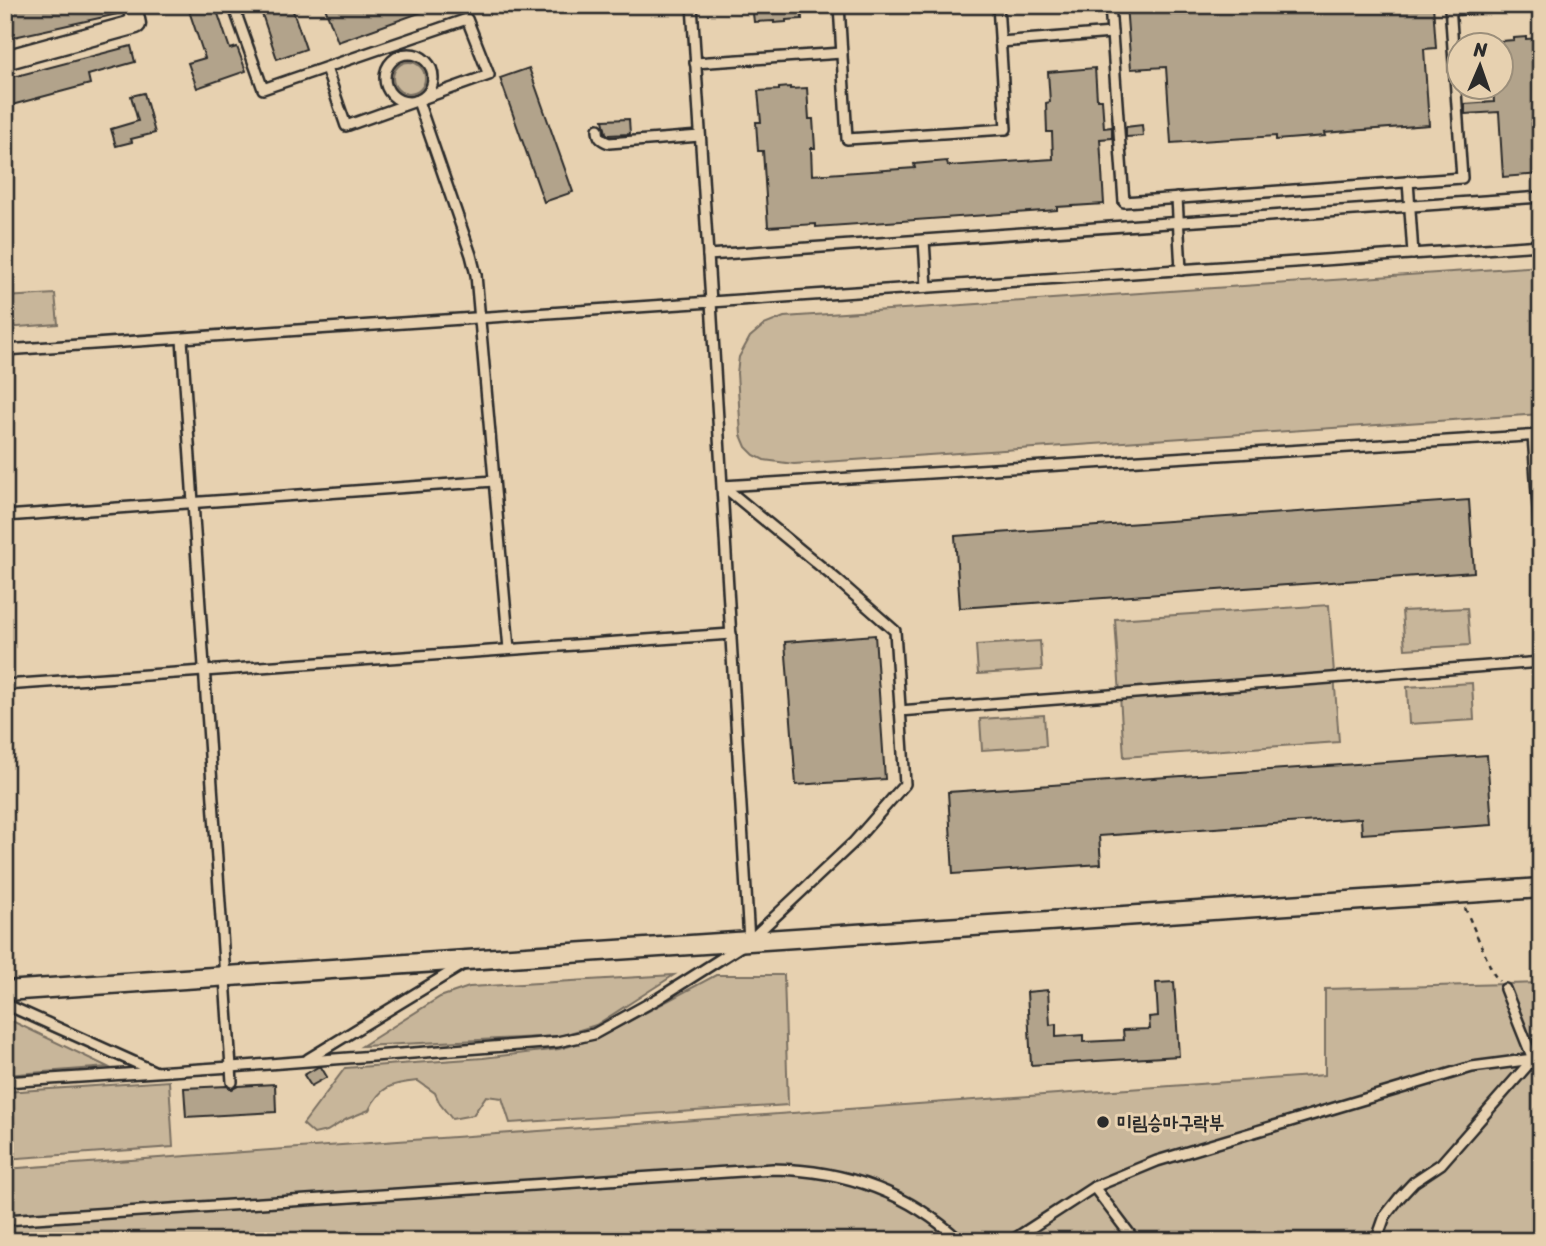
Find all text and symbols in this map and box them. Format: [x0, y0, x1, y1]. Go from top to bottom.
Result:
north arrow [1444, 32, 1514, 102]
text: N [1472, 33, 1489, 66]
place label: 미림승마구락부 [1117, 1106, 1224, 1139]
marker: 미림승마구락부 [1095, 1114, 1111, 1130]

